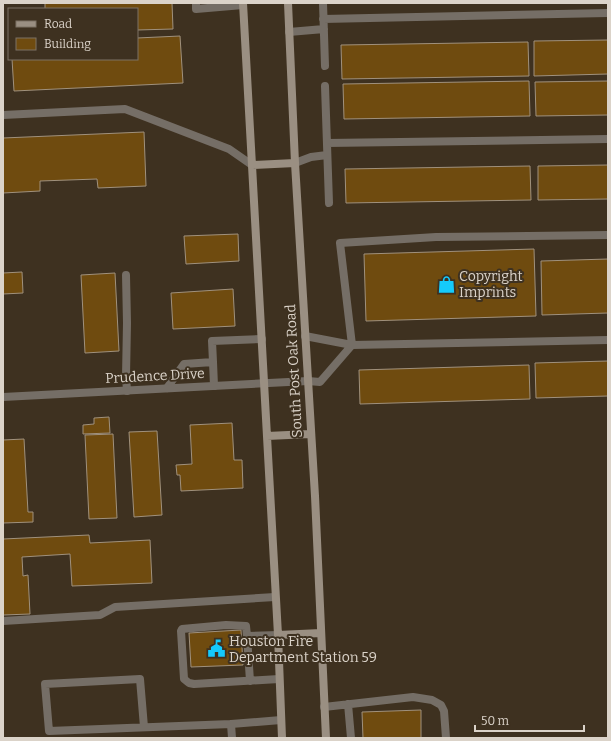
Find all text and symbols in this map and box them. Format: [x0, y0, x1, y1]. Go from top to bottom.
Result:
legend [8, 8, 138, 60]
text: Road [44, 17, 72, 31]
text: Building [44, 37, 91, 51]
place label: Copyright Imprints [459, 268, 523, 301]
shop icon: Copyright Imprints [436, 274, 456, 294]
street label: South Post Oak Road [282, 304, 306, 438]
street label: Prudence Drive [105, 365, 205, 387]
place label: Houston Fire Department Station 59 [229, 633, 377, 666]
public building icon: Houston Fire Department Station 59 [206, 639, 226, 659]
scale bar [475, 707, 584, 733]
text: 50 m [481, 714, 510, 728]

